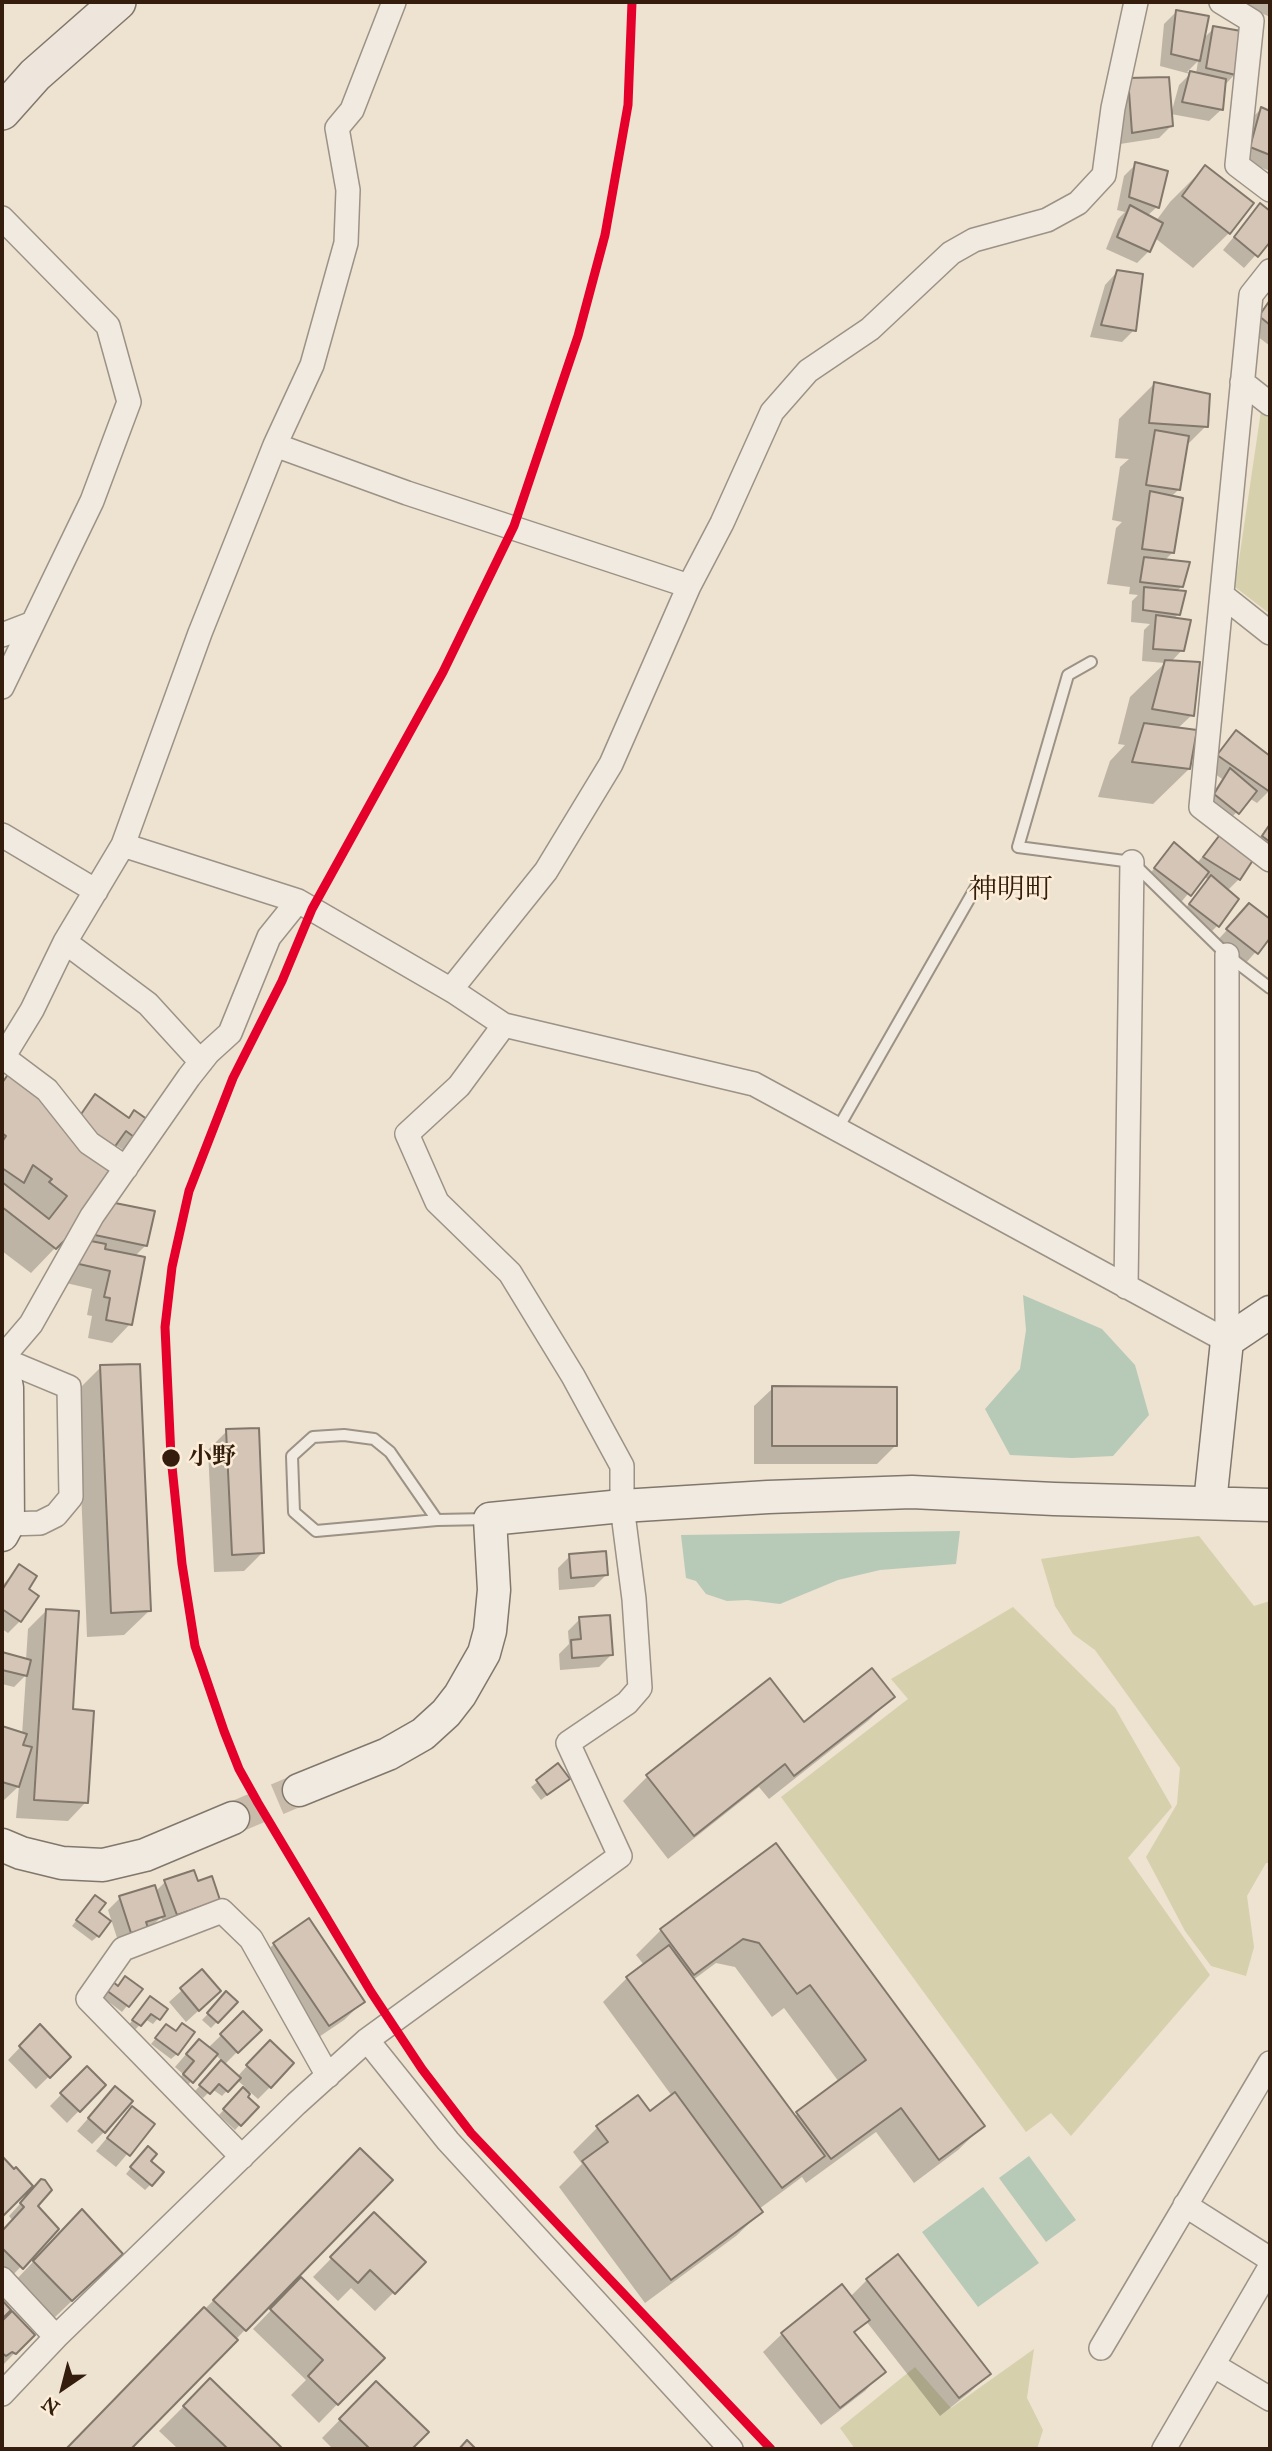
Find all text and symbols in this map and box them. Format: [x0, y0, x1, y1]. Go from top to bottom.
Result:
district label: 神明町 [969, 874, 1053, 908]
place label: 小野 [188, 1444, 236, 1472]
marker: 小野 [160, 1447, 182, 1469]
north arrow [28, 2353, 98, 2423]
text: N [37, 2392, 64, 2420]

